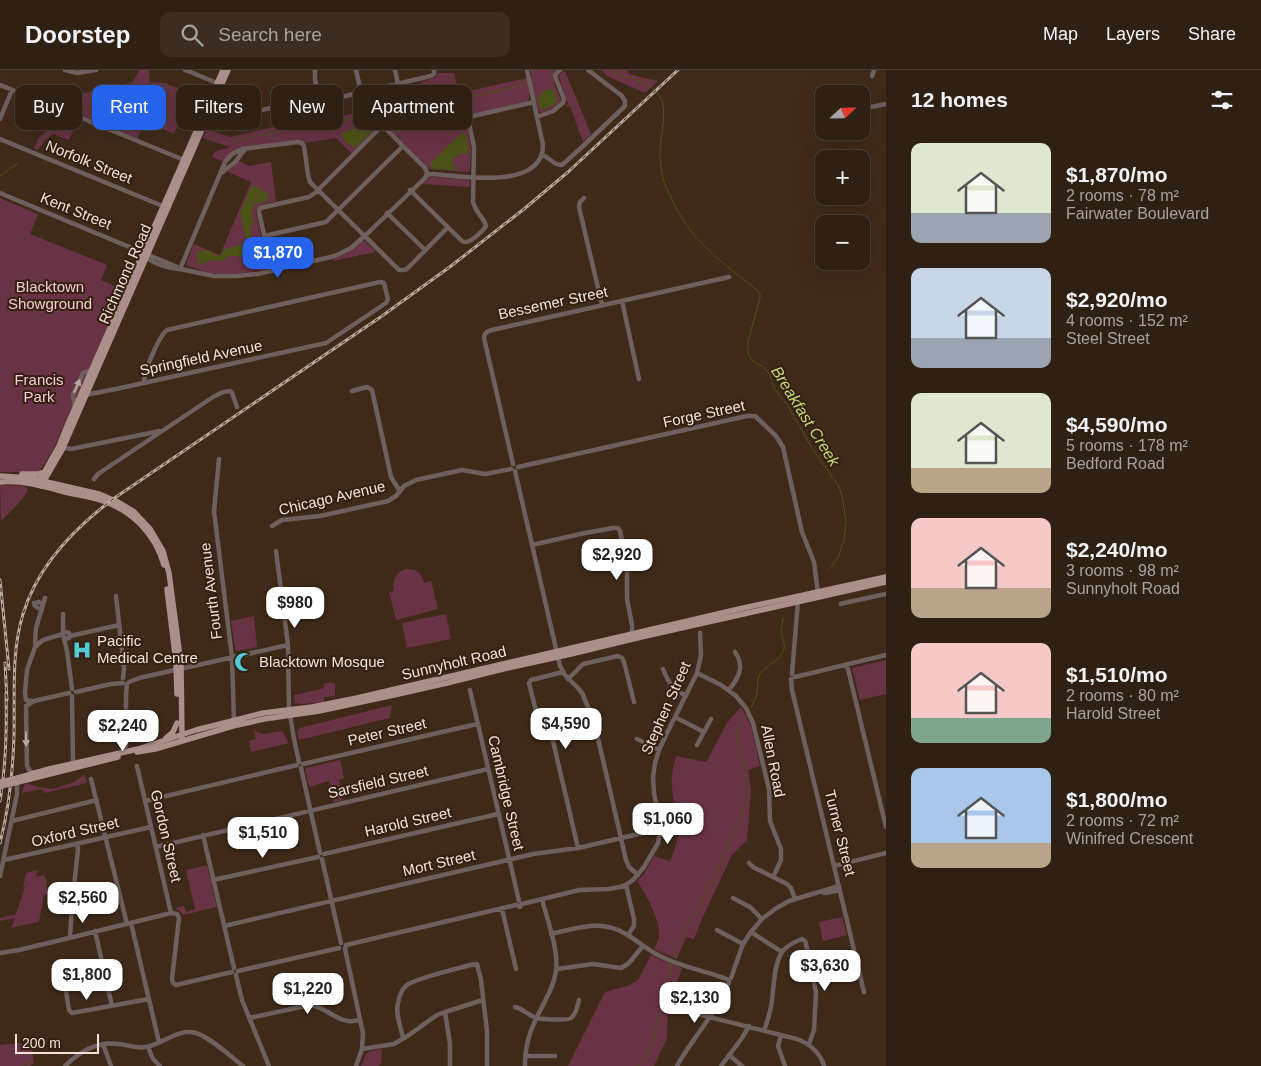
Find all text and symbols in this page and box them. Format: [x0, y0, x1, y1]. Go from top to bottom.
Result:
search box [160, 12, 510, 57]
text: Doorstep [25, 21, 130, 48]
icon: search [178, 21, 206, 49]
text: Search here [218, 24, 322, 45]
text: Map [1043, 24, 1078, 44]
text: Layers [1106, 24, 1160, 44]
text: Share [1188, 24, 1236, 44]
chip: Buy [15, 85, 82, 130]
chip: Rent [92, 85, 166, 130]
chip: Filters [176, 85, 261, 130]
chip: New [271, 85, 343, 130]
chip: Apartment [353, 85, 472, 130]
north arrow [815, 85, 870, 140]
map controls [815, 85, 870, 270]
icon: filters [1208, 86, 1236, 114]
text: 12 homes [911, 88, 1008, 111]
street label: Norfolk Street [43, 136, 136, 187]
button: + [815, 150, 870, 205]
icon: home [951, 163, 1011, 223]
text: $1,870/mo [1066, 163, 1168, 186]
text: 2 rooms · 78 m² [1066, 187, 1179, 204]
street label: Kent Street [38, 189, 115, 233]
text: Fairwater Boulevard [1066, 205, 1209, 222]
button: − [815, 215, 870, 270]
street label: Richmond Road [95, 221, 154, 326]
pin: $1,870 [237, 236, 319, 279]
text: $1,870 [254, 244, 302, 261]
park label: Blacktown Showground [8, 278, 92, 312]
street label: Bessemer Street [496, 282, 610, 322]
icon: home [951, 288, 1011, 348]
text: $2,920/mo [1066, 288, 1168, 311]
text: 4 rooms · 152 m² [1066, 312, 1188, 329]
text: Steel Street [1066, 330, 1150, 347]
street label: Springfield Avenue [138, 336, 264, 379]
water label: Breakfast Creek [768, 363, 844, 470]
park label: Francis Park [14, 371, 64, 405]
one-way arrow [74, 379, 82, 393]
street label: Forge Street [661, 396, 747, 430]
icon: home [951, 413, 1011, 473]
text: $4,590/mo [1066, 413, 1168, 436]
text: 5 rooms · 178 m² [1066, 437, 1188, 454]
text: Bedford Road [1066, 455, 1165, 472]
street label: Chicago Avenue [277, 477, 387, 518]
pin: $2,920 [576, 538, 658, 581]
icon: home [951, 538, 1011, 598]
text: $2,240/mo [1066, 538, 1168, 561]
street label: Fourth Avenue [196, 542, 225, 640]
text: $2,920 [593, 546, 641, 563]
text: 3 rooms · 98 m² [1066, 562, 1179, 579]
text: Sunnyholt Road [1066, 580, 1180, 597]
pin: $980 [265, 586, 325, 629]
text: $980 [277, 594, 313, 611]
place label: Pacific Medical Centre [97, 632, 198, 666]
hospital icon: Pacific Medical Centre [71, 639, 93, 661]
street label: Sunnyholt Road [400, 642, 508, 683]
mosque icon: Blacktown Mosque [233, 651, 255, 673]
place label: Blacktown Mosque [259, 653, 385, 670]
street label: Stephen Street [637, 658, 694, 757]
icon: home [951, 663, 1011, 723]
text: $1,510/mo [1066, 663, 1168, 686]
text: 2 rooms · 80 m² [1066, 687, 1179, 704]
text: Harold Street [1066, 705, 1160, 722]
pin: $4,590 [525, 708, 607, 750]
pin: $2,240 [82, 710, 164, 752]
street label: Peter Street [346, 714, 429, 749]
text: $4,590 [542, 715, 590, 732]
text: $2,240 [99, 717, 147, 734]
street label: Allen Road [758, 723, 789, 799]
one-way arrow [22, 732, 30, 748]
street label: Cambridge Street [485, 734, 528, 853]
street label: Sarsfield Street [326, 762, 431, 801]
street label: Gordon Street [148, 788, 186, 885]
street label: Turner Street [822, 788, 860, 878]
icon: home [951, 788, 1011, 848]
text: $1,800/mo [1066, 788, 1168, 811]
pin: $1,060 [627, 802, 709, 845]
street label: Harold Street [363, 803, 454, 840]
text: $1,060 [644, 810, 692, 827]
text: 2 rooms · 72 m² [1066, 812, 1179, 829]
street label: Oxford Street [30, 813, 121, 850]
pin: $1,510 [222, 816, 304, 859]
text: $1,510 [239, 824, 287, 841]
text: Winifred Crescent [1066, 830, 1193, 847]
street label: Mort Street [401, 846, 478, 879]
pin: $2,560 [42, 882, 124, 924]
text: $2,560 [59, 889, 107, 906]
pin: $3,630 [784, 950, 866, 992]
text: $3,630 [801, 957, 849, 974]
pin: $1,800 [46, 958, 128, 1001]
text: $1,800 [63, 966, 111, 983]
pin: $1,220 [267, 972, 349, 1015]
text: $1,220 [284, 980, 332, 997]
pin: $2,130 [654, 982, 736, 1024]
text: $2,130 [671, 989, 719, 1006]
scale bar [15, 1031, 99, 1054]
text: 200 m [22, 1035, 61, 1051]

